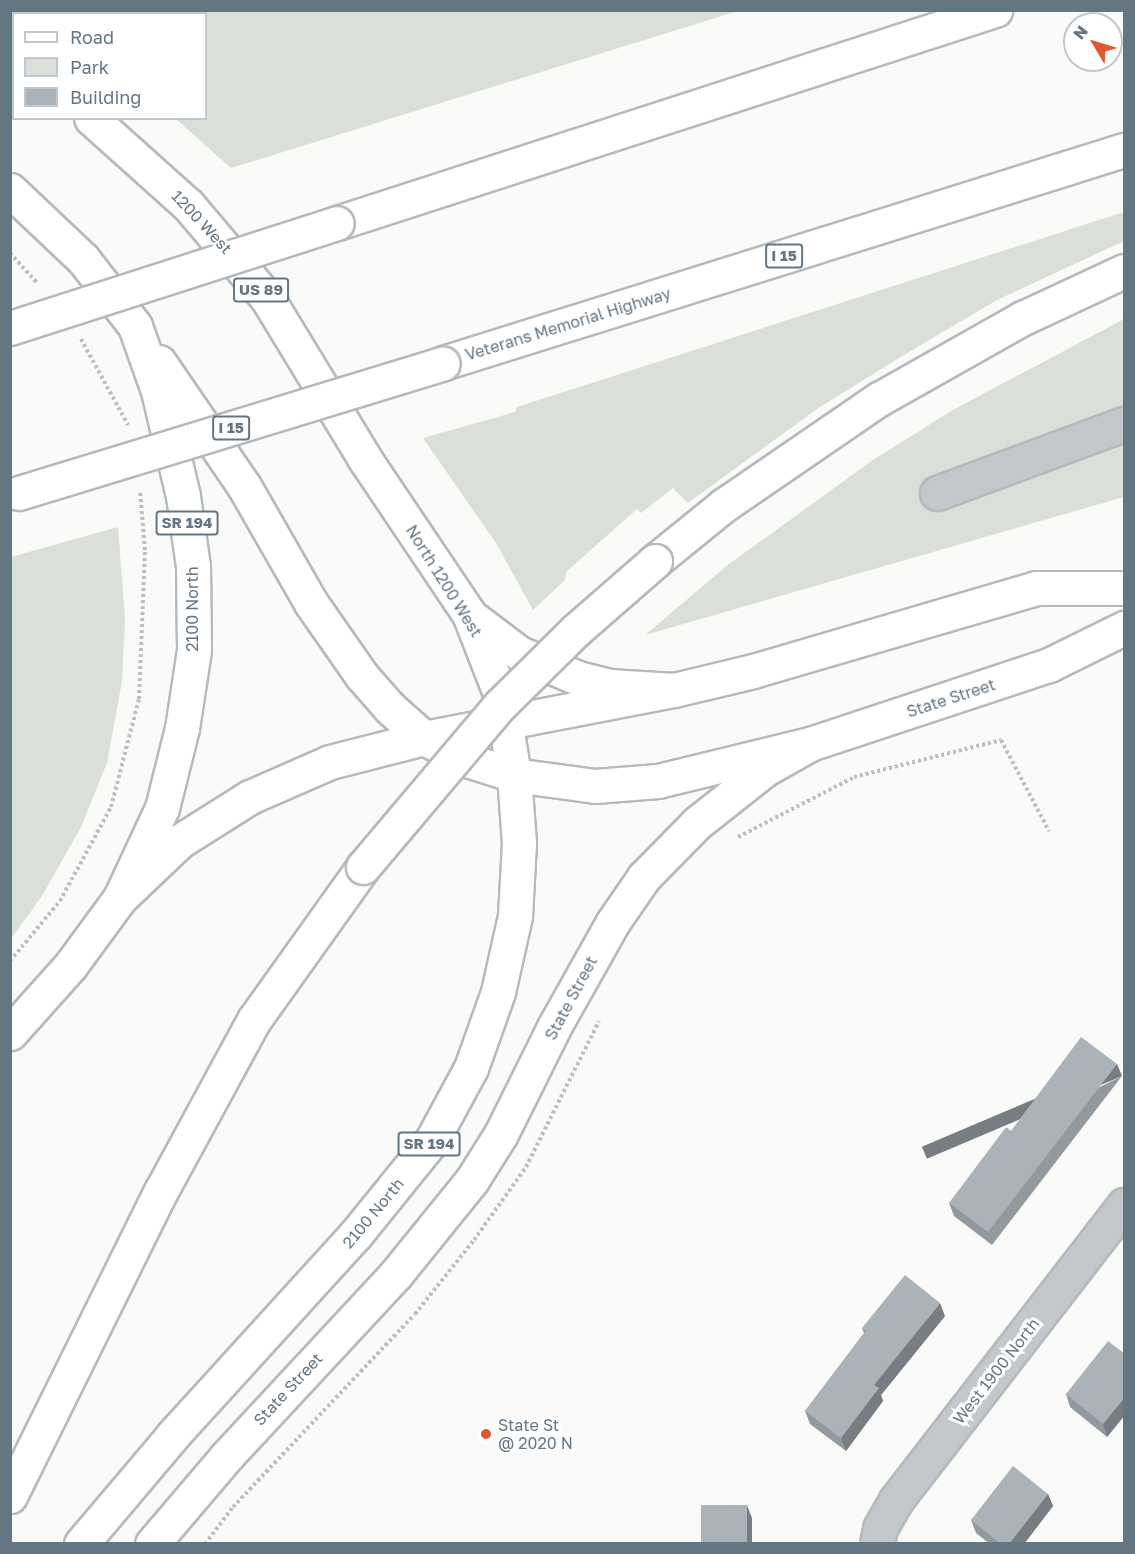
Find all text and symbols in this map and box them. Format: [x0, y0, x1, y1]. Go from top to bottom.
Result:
legend [12, 12, 207, 120]
north arrow [1063, 12, 1123, 72]
text: N [1069, 21, 1092, 43]
text: Road [70, 26, 114, 48]
text: Park [70, 56, 109, 78]
text: Building [70, 86, 141, 108]
street label: 1200 West [168, 186, 236, 258]
road number: I 15 [764, 244, 804, 268]
road number: US 89 [232, 278, 290, 302]
street label: Veterans Memorial Highway [463, 284, 673, 364]
road number: I 15 [212, 416, 250, 440]
road number: SR 194 [156, 511, 219, 535]
street label: North 1200 West [402, 522, 486, 640]
street label: 2100 North [182, 566, 202, 652]
street label: State Street [904, 675, 998, 721]
street label: State Street [541, 953, 601, 1043]
road number: SR 194 [398, 1132, 460, 1156]
street label: 2100 North [338, 1174, 408, 1252]
street label: West 1900 North [949, 1314, 1043, 1428]
street label: State Street [250, 1349, 326, 1429]
place label: State St @ 2020 N [498, 1415, 573, 1453]
marker: State St @ 2020 N [479, 1427, 493, 1441]

